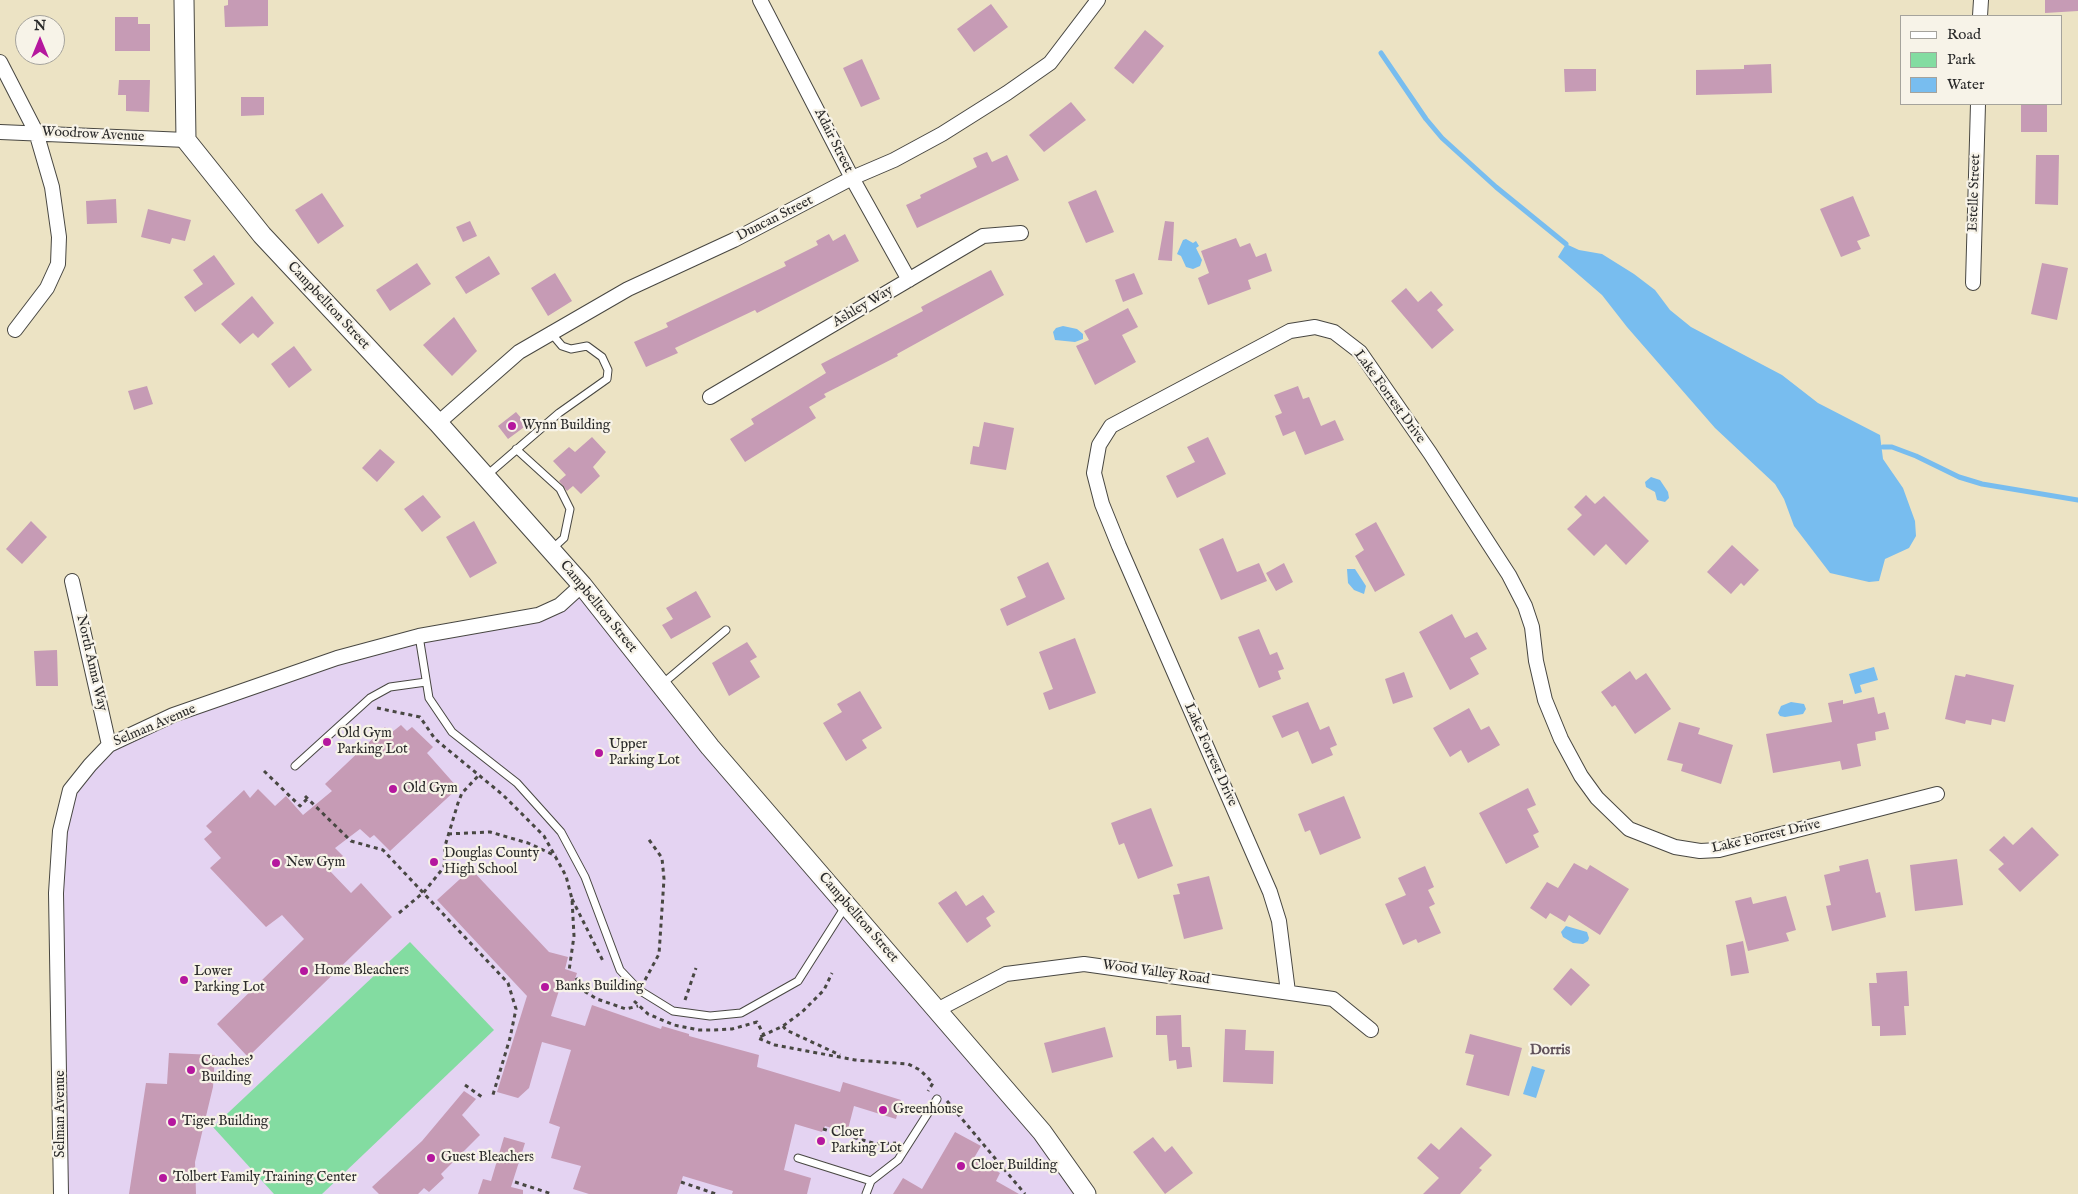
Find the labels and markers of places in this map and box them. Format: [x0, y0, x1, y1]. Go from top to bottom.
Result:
place label: Wynn Building [522, 418, 610, 434]
marker: Wynn Building [506, 420, 518, 432]
place label: Old Gym Parking Lot [337, 726, 408, 759]
marker: Old Gym Parking Lot [321, 736, 333, 748]
place label: Upper Parking Lot [609, 737, 680, 770]
marker: Upper Parking Lot [593, 747, 605, 759]
place label: Old Gym [403, 781, 458, 797]
marker: Old Gym [387, 783, 399, 795]
place label: Douglas County High School [444, 846, 539, 879]
place label: New Gym [286, 855, 345, 871]
marker: Douglas County High School [428, 856, 440, 868]
marker: New Gym [270, 857, 282, 869]
place label: Home Bleachers [314, 963, 409, 979]
place label: Lower Parking Lot [194, 964, 265, 996]
marker: Home Bleachers [298, 965, 310, 977]
marker: Lower Parking Lot [178, 974, 190, 986]
place label: Banks Building [555, 979, 644, 995]
marker: Banks Building [539, 981, 551, 993]
place label: Coaches' Building [201, 1054, 253, 1086]
marker: Coaches' Building [185, 1064, 197, 1076]
place label: Greenhouse [893, 1102, 963, 1118]
marker: Greenhouse [877, 1104, 889, 1116]
place label: Tiger Building [182, 1114, 268, 1130]
marker: Tiger Building [166, 1116, 178, 1128]
place label: Cloer Parking Lot [831, 1125, 902, 1158]
marker: Cloer Parking Lot [815, 1135, 827, 1147]
place label: Guest Bleachers [441, 1150, 534, 1166]
marker: Guest Bleachers [425, 1152, 437, 1164]
place label: Cloer Building [971, 1158, 1057, 1174]
marker: Cloer Building [955, 1160, 967, 1172]
place label: Tolbert Family Training Center [173, 1170, 357, 1186]
marker: Tolbert Family Training Center [157, 1172, 169, 1184]

